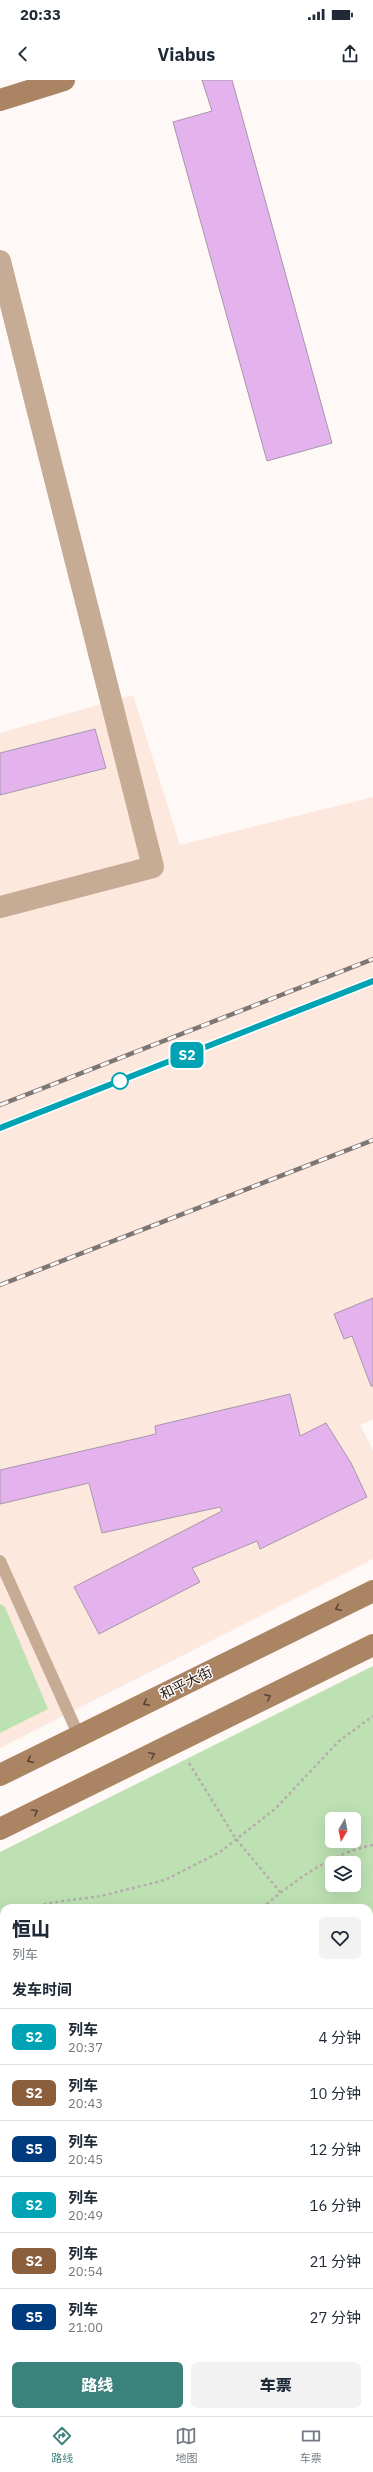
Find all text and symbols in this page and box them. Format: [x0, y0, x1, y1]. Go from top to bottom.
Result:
text: 20:33 [20, 5, 61, 24]
icon: back [12, 43, 34, 65]
text: Viabus [158, 43, 215, 66]
icon: share [339, 43, 361, 65]
line badge: S2 [169, 1042, 205, 1068]
text: S2 [178, 1046, 196, 1064]
unlabelled marker [111, 1072, 129, 1090]
one-way arrow [335, 1603, 342, 1611]
street label: 和平大街 [157, 1663, 215, 1703]
one-way arrow [264, 1694, 271, 1702]
one-way arrow [143, 1698, 151, 1706]
one-way arrow [147, 1752, 155, 1760]
one-way arrow [26, 1756, 34, 1763]
one-way arrow [31, 1809, 38, 1817]
north arrow [325, 1812, 361, 1848]
map controls [325, 1812, 361, 1892]
button: layers [325, 1856, 361, 1892]
text: 恒山 [12, 1917, 50, 1941]
button: heart [319, 1917, 361, 1959]
text: 列车 [12, 1946, 38, 1963]
text: 发车时间 [12, 1980, 72, 1999]
text: 列车 [68, 2020, 98, 2039]
text: S2 [25, 2028, 43, 2046]
text: 4 分钟 [318, 2028, 361, 2047]
text: 20:37 [68, 2039, 103, 2056]
text: 列车 [68, 2076, 98, 2095]
text: S2 [25, 2084, 43, 2102]
text: 10 分钟 [309, 2084, 361, 2103]
text: 20:43 [68, 2095, 103, 2112]
text: 列车 [68, 2132, 98, 2151]
text: S5 [25, 2140, 43, 2158]
text: 12 分钟 [309, 2140, 361, 2159]
text: 20:45 [68, 2151, 103, 2168]
text: 列车 [68, 2188, 98, 2207]
text: S2 [25, 2196, 43, 2214]
text: 16 分钟 [309, 2196, 361, 2215]
text: 20:49 [68, 2207, 103, 2224]
text: 列车 [68, 2244, 98, 2263]
text: S2 [25, 2252, 43, 2270]
text: 21 分钟 [309, 2252, 361, 2271]
text: 20:54 [68, 2263, 103, 2280]
text: 列车 [68, 2300, 98, 2319]
text: S5 [25, 2308, 43, 2326]
text: 27 分钟 [309, 2308, 361, 2327]
text: 21:00 [68, 2319, 103, 2336]
button: 路线 [12, 2362, 183, 2408]
button: 车票 [191, 2362, 361, 2408]
tab: 路线 [51, 2425, 73, 2465]
tab: 地图 [175, 2425, 197, 2465]
tab: 车票 [300, 2425, 322, 2465]

